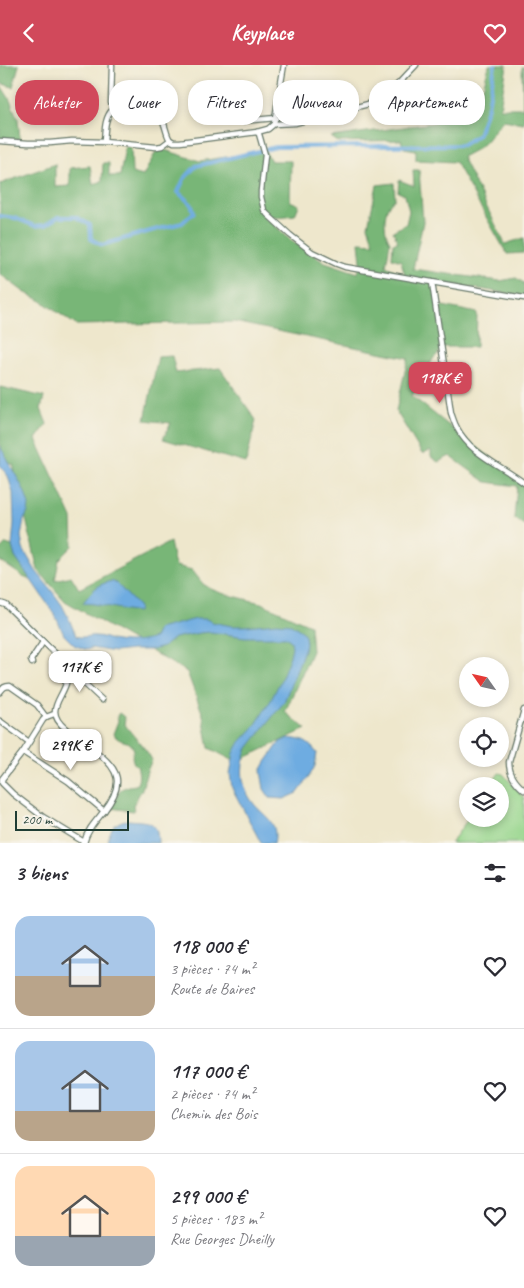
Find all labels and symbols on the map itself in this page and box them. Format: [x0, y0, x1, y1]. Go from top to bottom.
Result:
pin: 118K € [399, 361, 481, 404]
pin: 117K € [39, 651, 121, 693]
north arrow [459, 657, 509, 707]
pin: 299K € [30, 729, 112, 771]
scale bar [15, 808, 129, 831]

